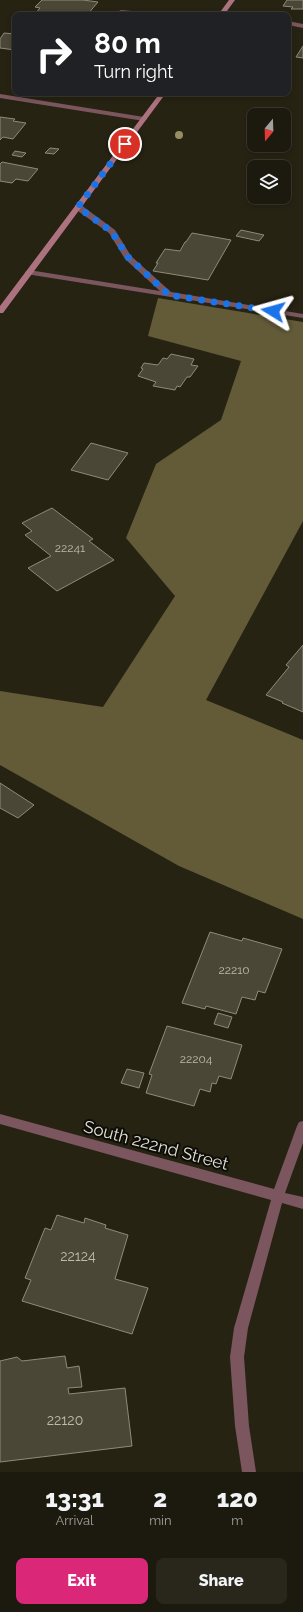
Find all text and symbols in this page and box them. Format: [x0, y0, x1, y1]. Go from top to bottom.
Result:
text: 80 m [94, 27, 161, 60]
icon: right [28, 28, 80, 80]
text: Turn right [94, 61, 173, 82]
north arrow [247, 108, 291, 152]
map controls [247, 108, 291, 204]
pin [108, 127, 142, 161]
icon: arrive [114, 133, 136, 155]
button: layers [247, 160, 291, 204]
position arrow [252, 290, 294, 332]
house number: 22241 [55, 541, 85, 555]
house number: 22210 [218, 963, 250, 977]
house number: 22204 [180, 1052, 213, 1066]
street label: South 222nd Street [81, 1116, 231, 1174]
house number: 22124 [60, 1248, 96, 1264]
house number: 22120 [47, 1412, 83, 1428]
text: 13:31 [45, 1484, 104, 1513]
text: 2 [153, 1484, 167, 1513]
text: 120 [217, 1484, 258, 1513]
text: Arrival [56, 1513, 94, 1528]
text: min [149, 1513, 172, 1528]
text: m [231, 1513, 243, 1528]
button: Exit [16, 1558, 148, 1604]
button: Share [156, 1558, 287, 1604]

